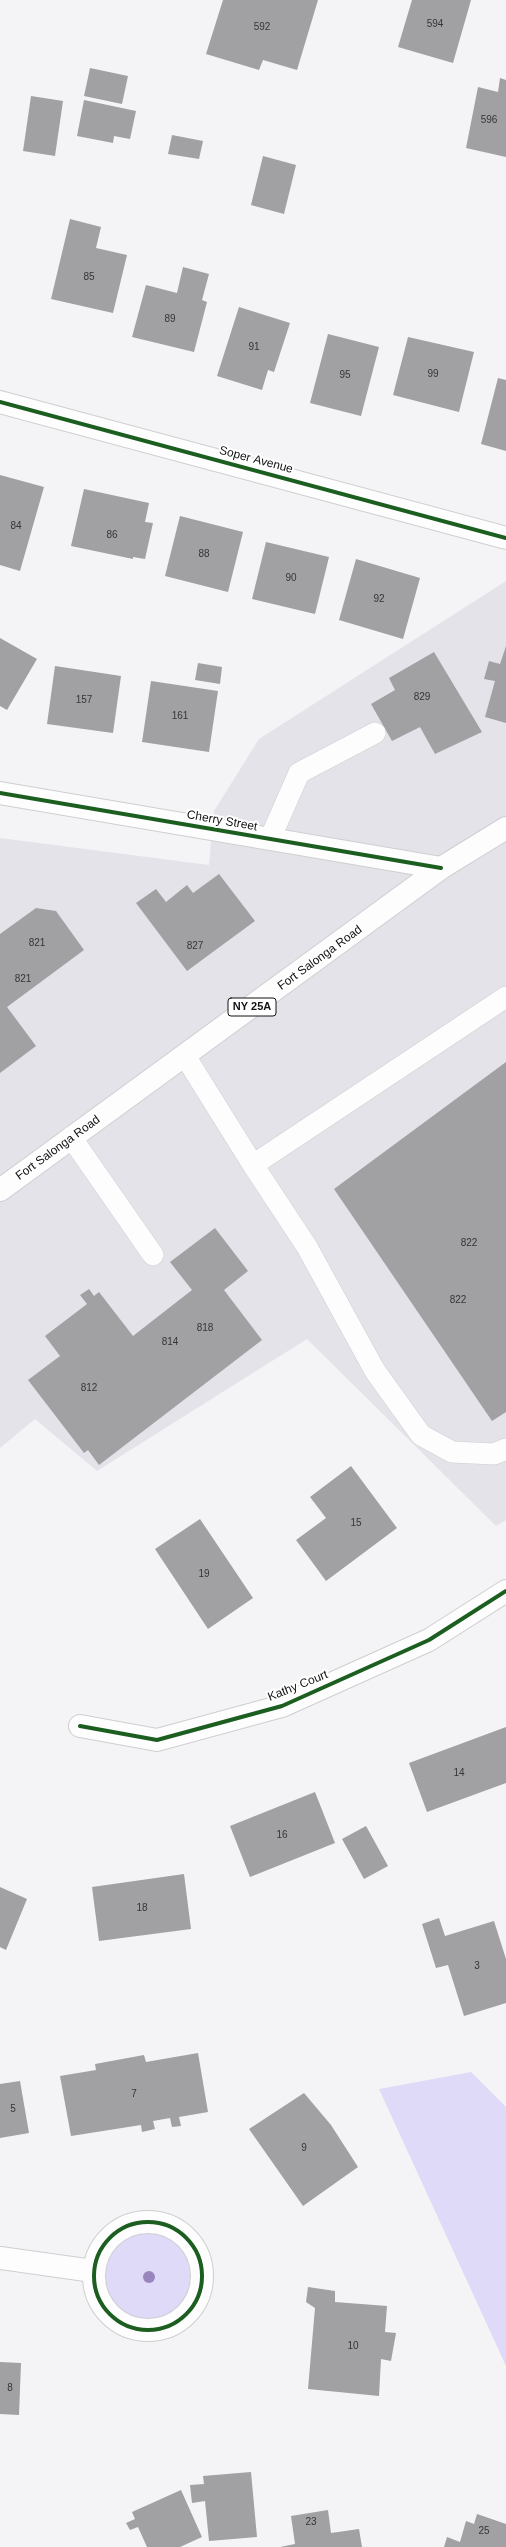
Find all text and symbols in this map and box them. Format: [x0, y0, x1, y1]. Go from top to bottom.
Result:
house number: 594 [427, 18, 443, 30]
house number: 592 [254, 21, 270, 33]
house number: 596 [481, 114, 497, 126]
house number: 85 [83, 271, 95, 283]
house number: 89 [164, 313, 176, 325]
house number: 91 [248, 341, 260, 353]
house number: 99 [427, 368, 439, 380]
house number: 95 [339, 369, 351, 381]
street label: Soper Avenue [218, 443, 294, 477]
house number: 84 [10, 520, 22, 532]
house number: 86 [106, 529, 118, 541]
house number: 88 [198, 548, 210, 560]
house number: 90 [285, 572, 297, 584]
house number: 92 [373, 593, 385, 605]
house number: 829 [414, 691, 430, 703]
house number: 157 [76, 694, 92, 706]
house number: 161 [172, 710, 188, 722]
street label: Cherry Street [186, 808, 258, 834]
street label: Fort Salonga Road [275, 923, 365, 993]
house number: 821 [29, 937, 45, 949]
house number: 827 [187, 940, 203, 952]
house number: 821 [15, 973, 31, 985]
road number: NY 25A [228, 998, 276, 1016]
street label: Fort Salonga Road [13, 1113, 103, 1183]
house number: 822 [461, 1237, 477, 1249]
house number: 822 [450, 1294, 466, 1306]
house number: 818 [197, 1322, 213, 1334]
house number: 814 [162, 1336, 178, 1348]
house number: 812 [81, 1382, 97, 1394]
house number: 15 [350, 1517, 362, 1529]
house number: 19 [198, 1568, 210, 1580]
street label: Kathy Court [266, 1667, 330, 1705]
house number: 14 [453, 1767, 465, 1779]
house number: 16 [276, 1829, 288, 1841]
house number: 18 [136, 1902, 148, 1914]
house number: 3 [474, 1960, 480, 1972]
house number: 7 [131, 2088, 137, 2100]
house number: 5 [10, 2103, 16, 2115]
house number: 9 [301, 2142, 307, 2154]
house number: 10 [347, 2340, 359, 2352]
house number: 8 [7, 2382, 13, 2394]
house number: 23 [305, 2516, 317, 2528]
house number: 25 [478, 2525, 490, 2537]

